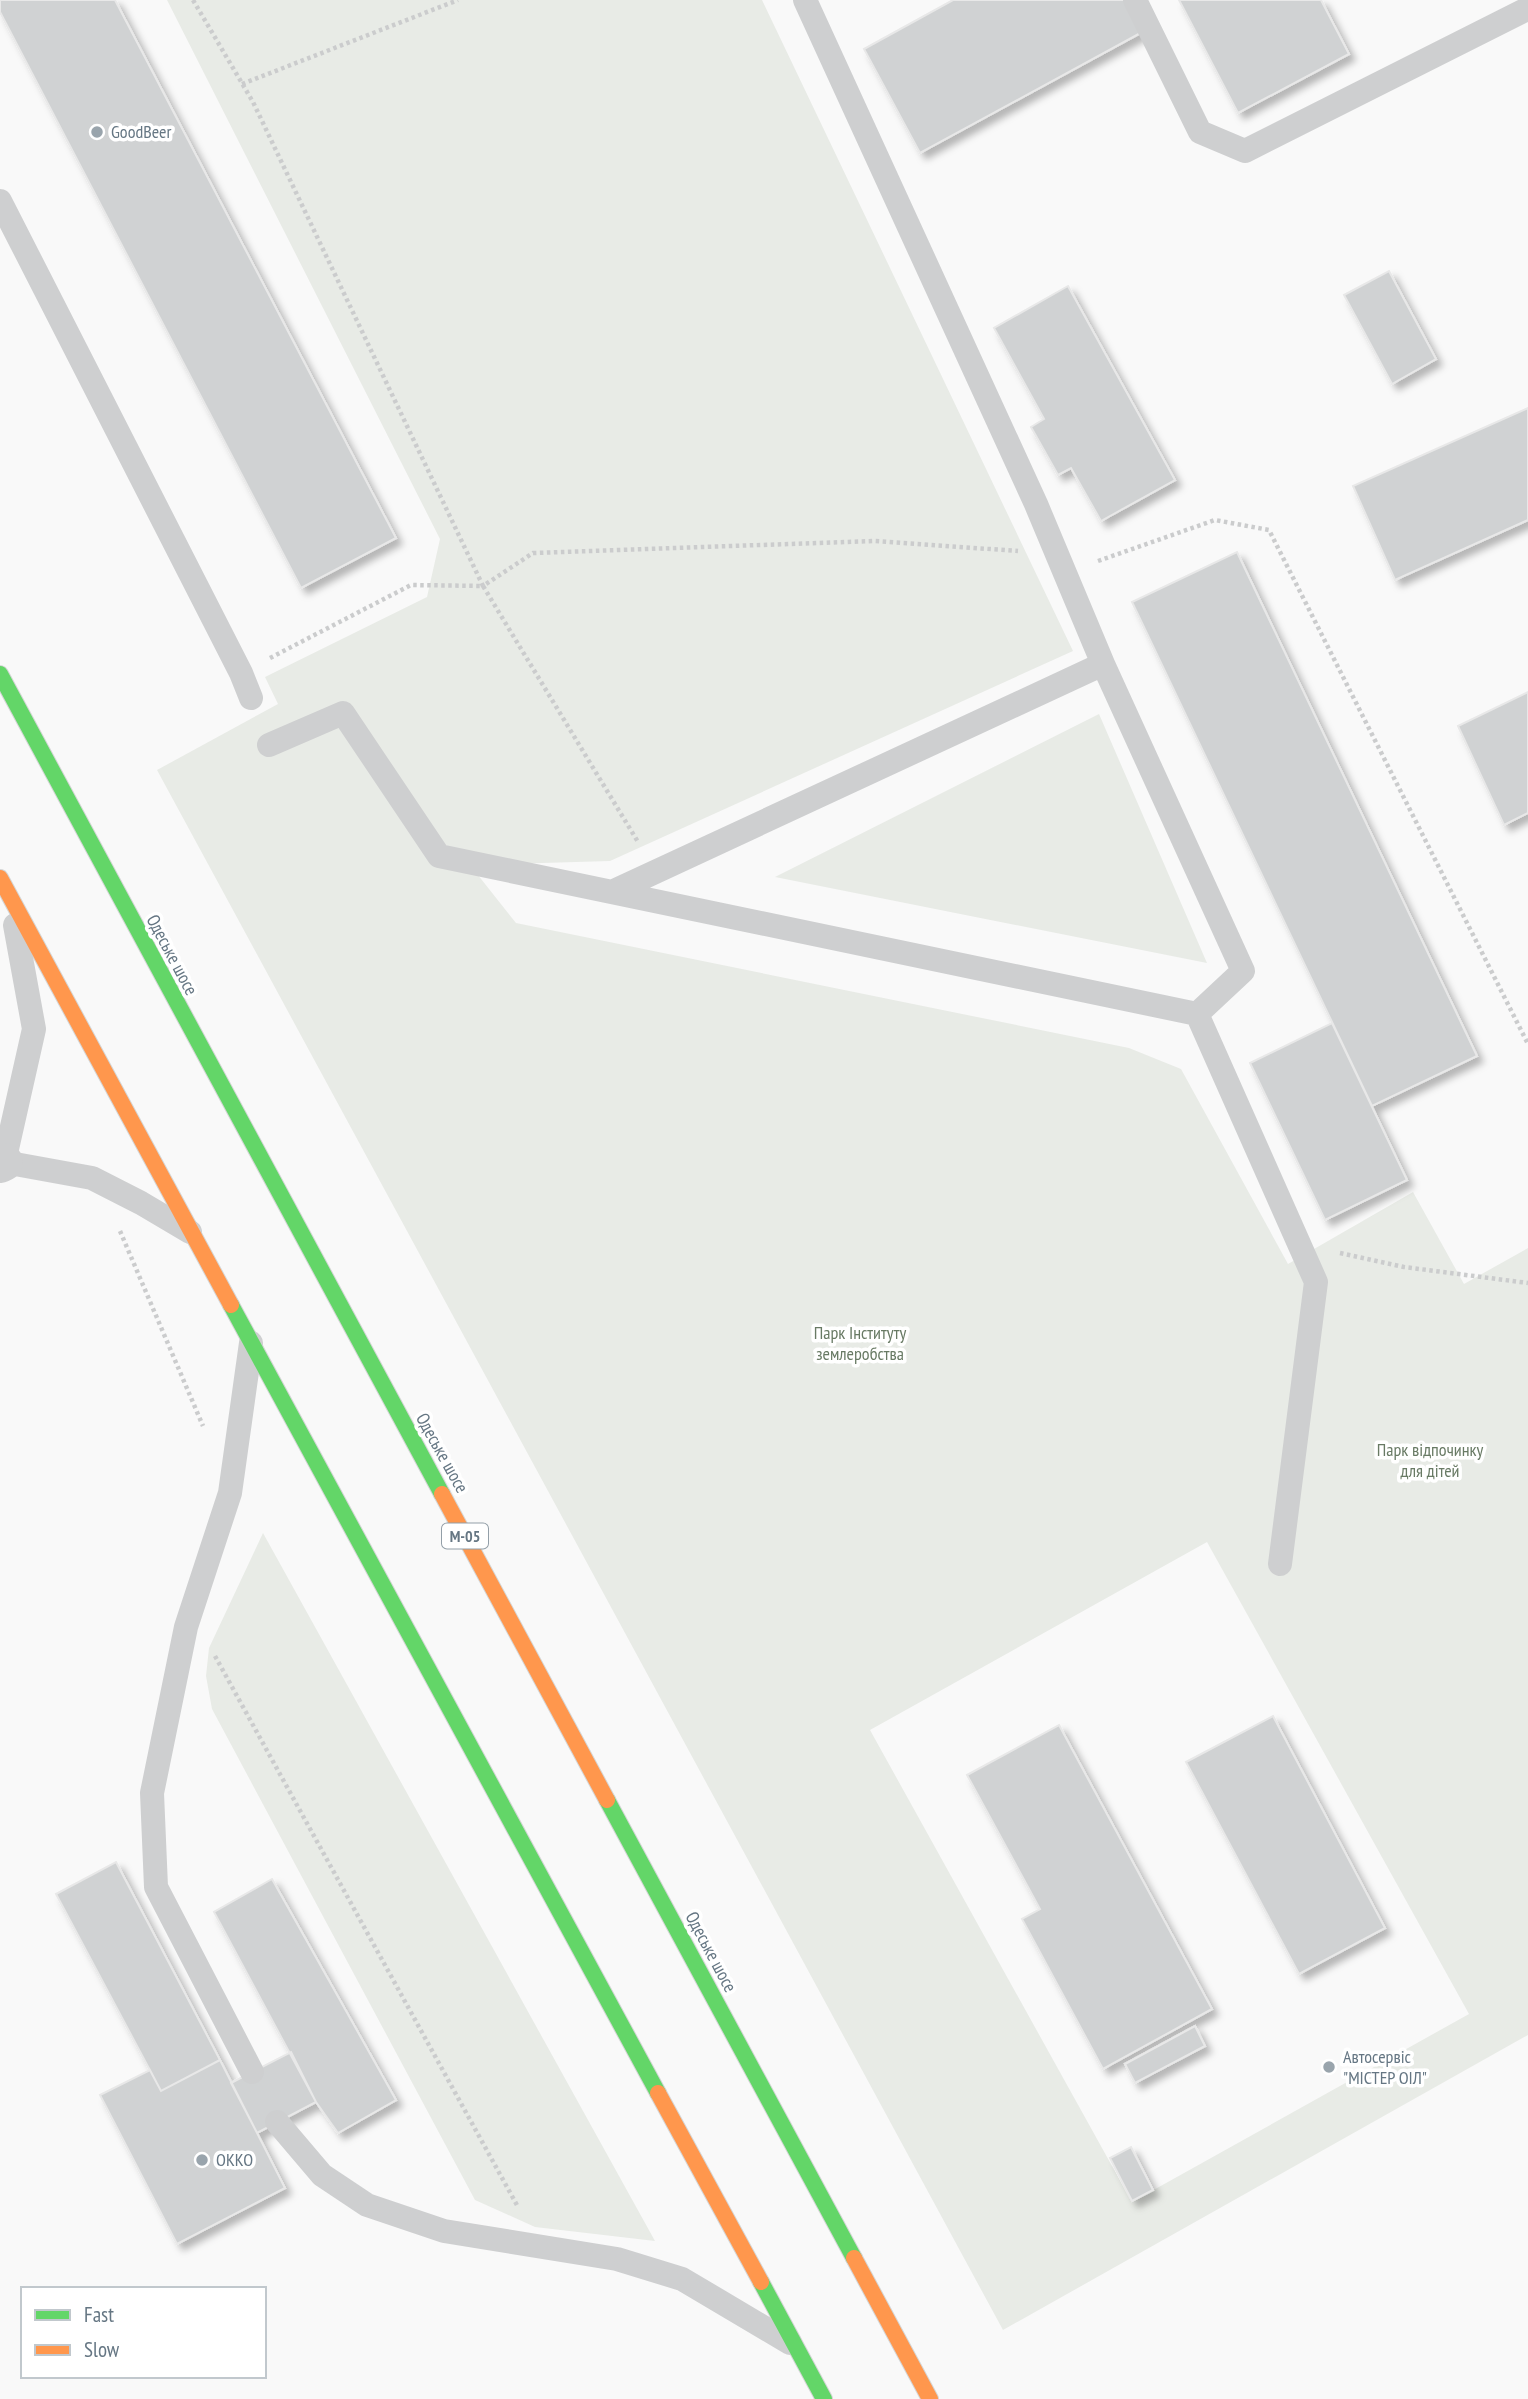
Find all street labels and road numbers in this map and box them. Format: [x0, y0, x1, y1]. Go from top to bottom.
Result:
street label: Одеське шосе [142, 911, 203, 999]
street label: Одеське шосе [411, 1409, 474, 1497]
road number: М-05 [442, 1524, 488, 1548]
street label: Одеське шосе [681, 1908, 742, 1996]

